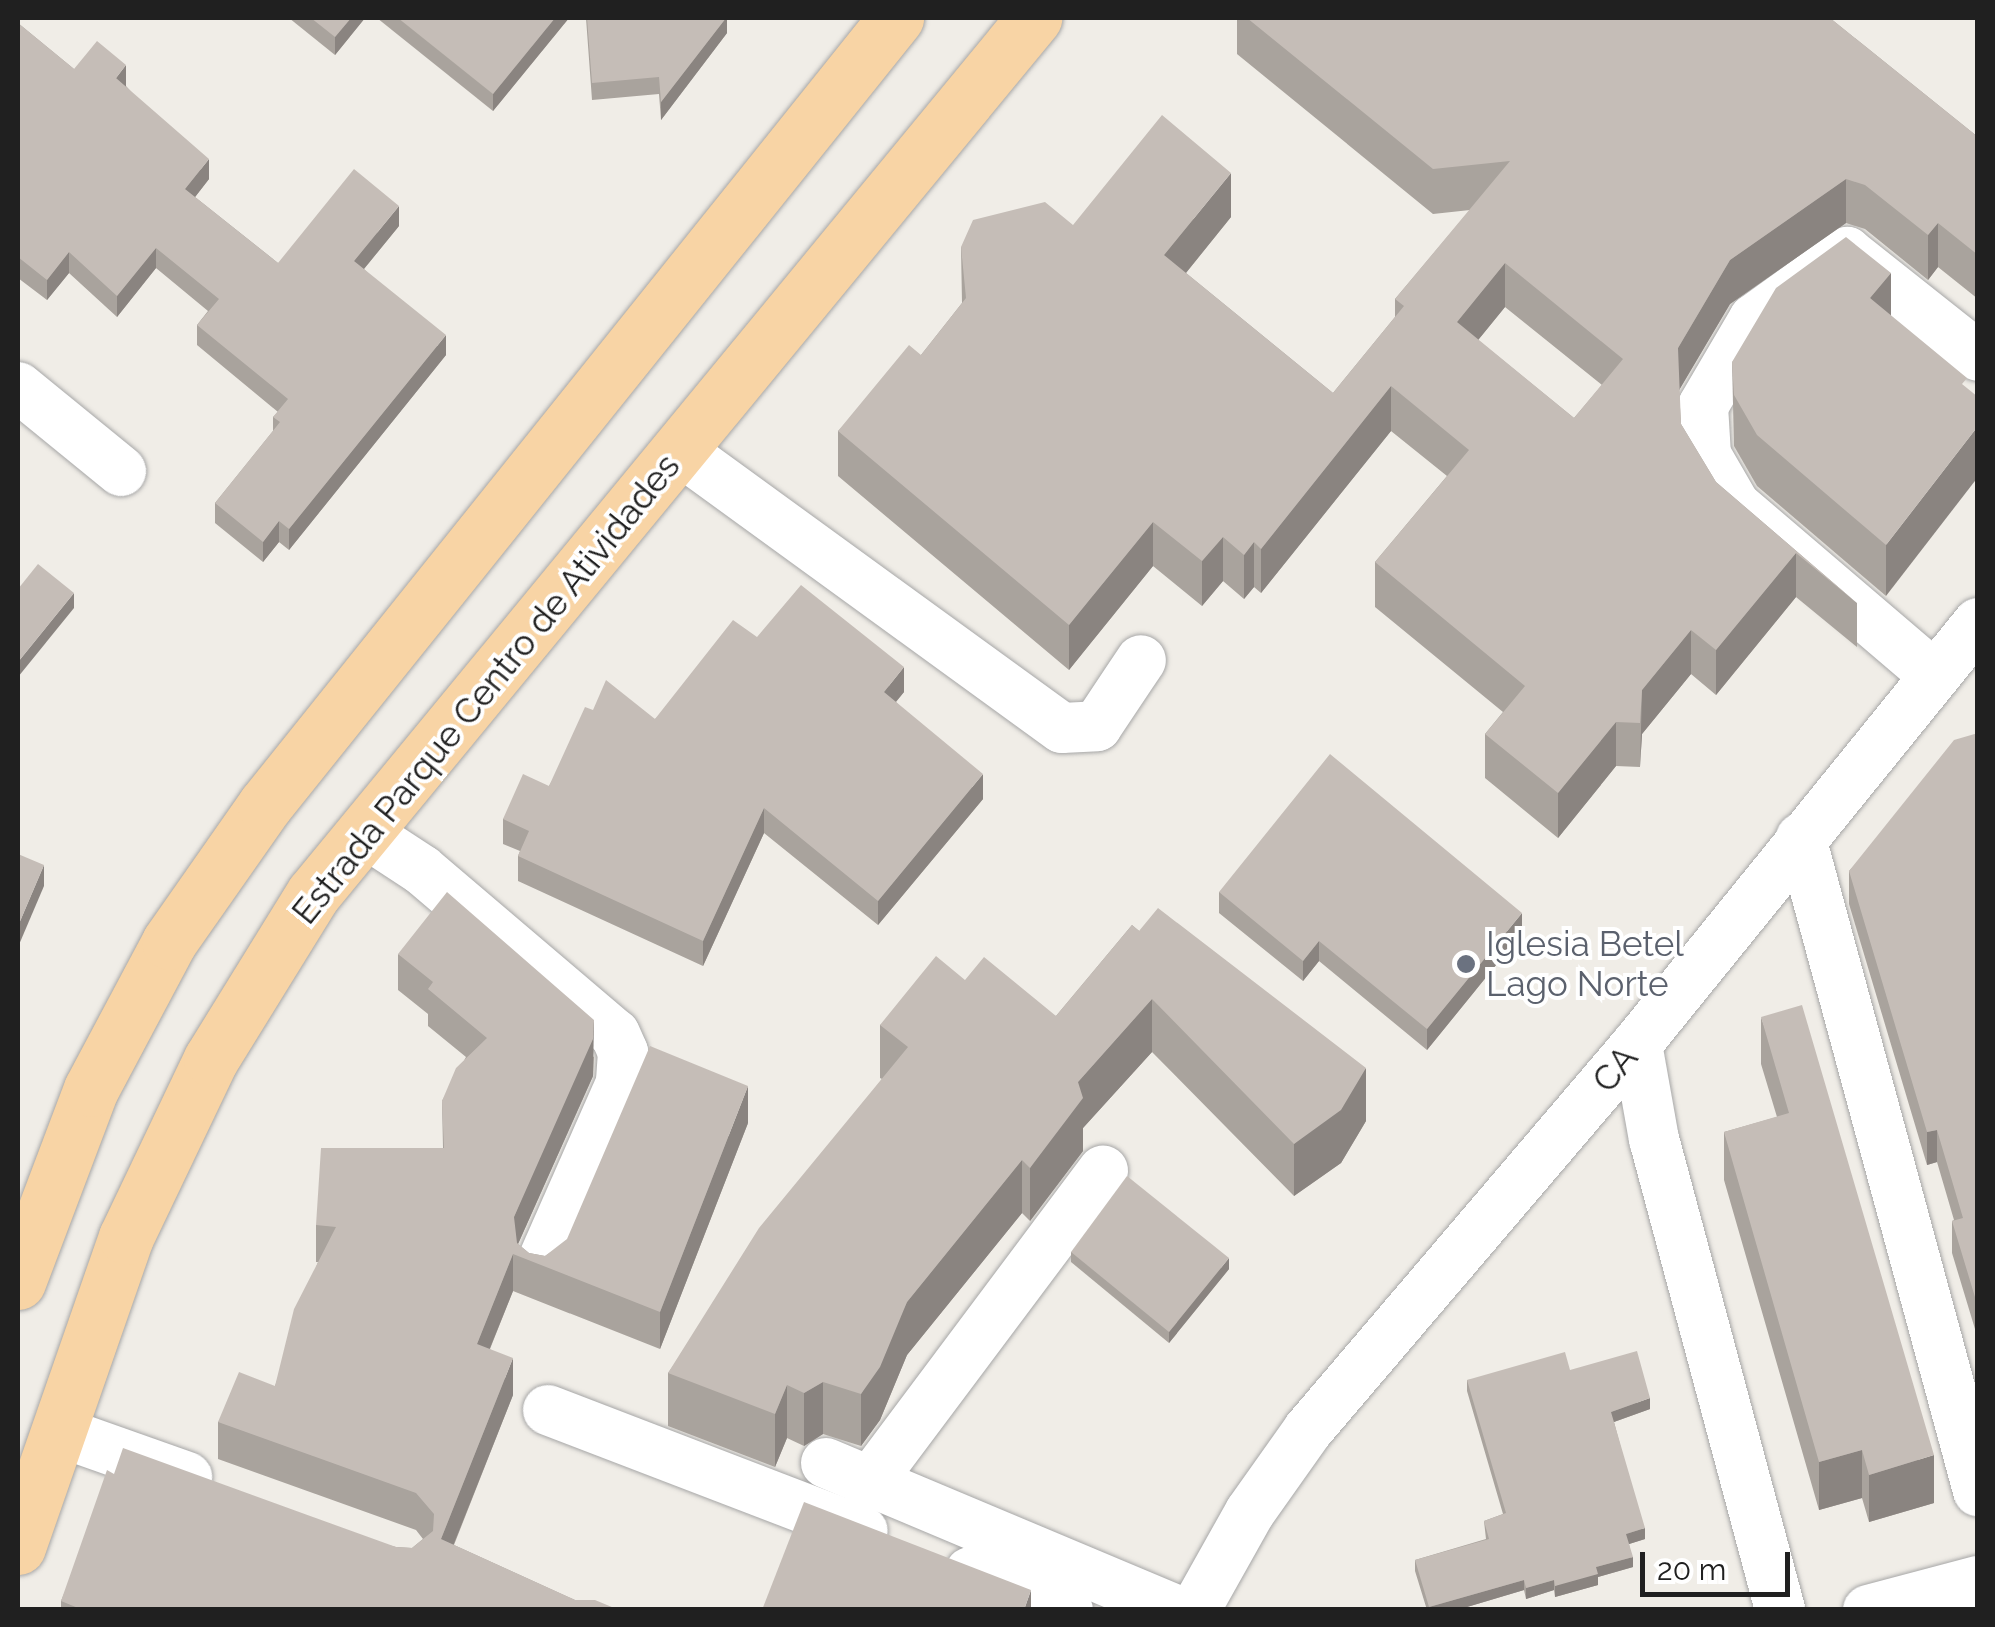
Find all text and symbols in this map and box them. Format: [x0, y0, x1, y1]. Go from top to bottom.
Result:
street label: Estrada Parque Centro de Atividades [283, 445, 689, 933]
place label: Iglesia Betel Lago Norte [1486, 923, 1684, 1005]
marker: Iglesia Betel Lago Norte [1455, 953, 1477, 975]
street label: CA [1584, 1037, 1646, 1101]
scale bar [1645, 1532, 1795, 1594]
text: 20 m [1657, 1552, 1726, 1587]

